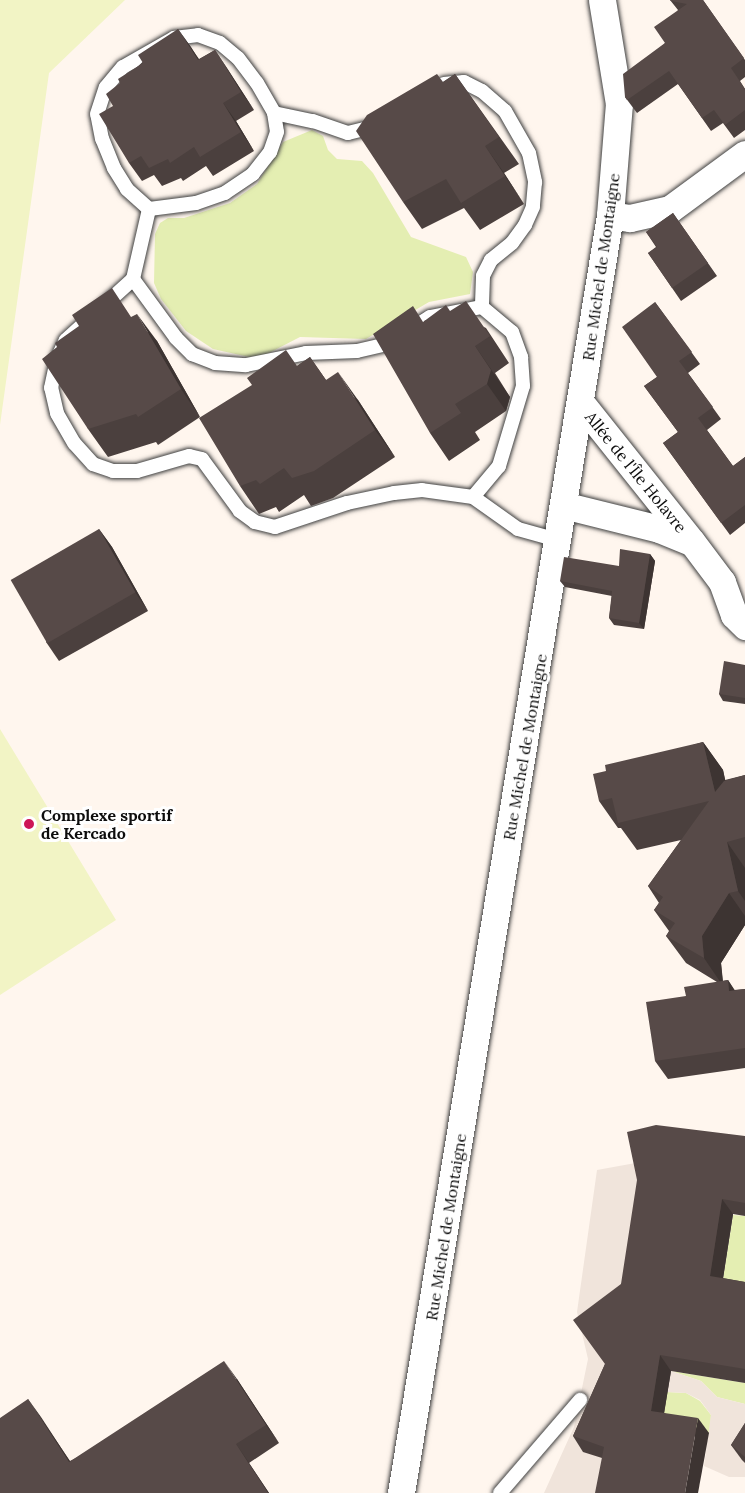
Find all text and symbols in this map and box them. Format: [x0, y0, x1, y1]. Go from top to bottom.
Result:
street label: Rue Michel de Montaigne [578, 172, 624, 362]
street label: Allée de l'Île Holavre [581, 408, 691, 536]
street label: Rue Michel de Montaigne [499, 652, 551, 842]
place label: Complexe sportif de Kercado [41, 805, 172, 843]
marker: Complexe sportif de Kercado [22, 817, 36, 831]
street label: Rue Michel de Montaigne [422, 1132, 470, 1322]

